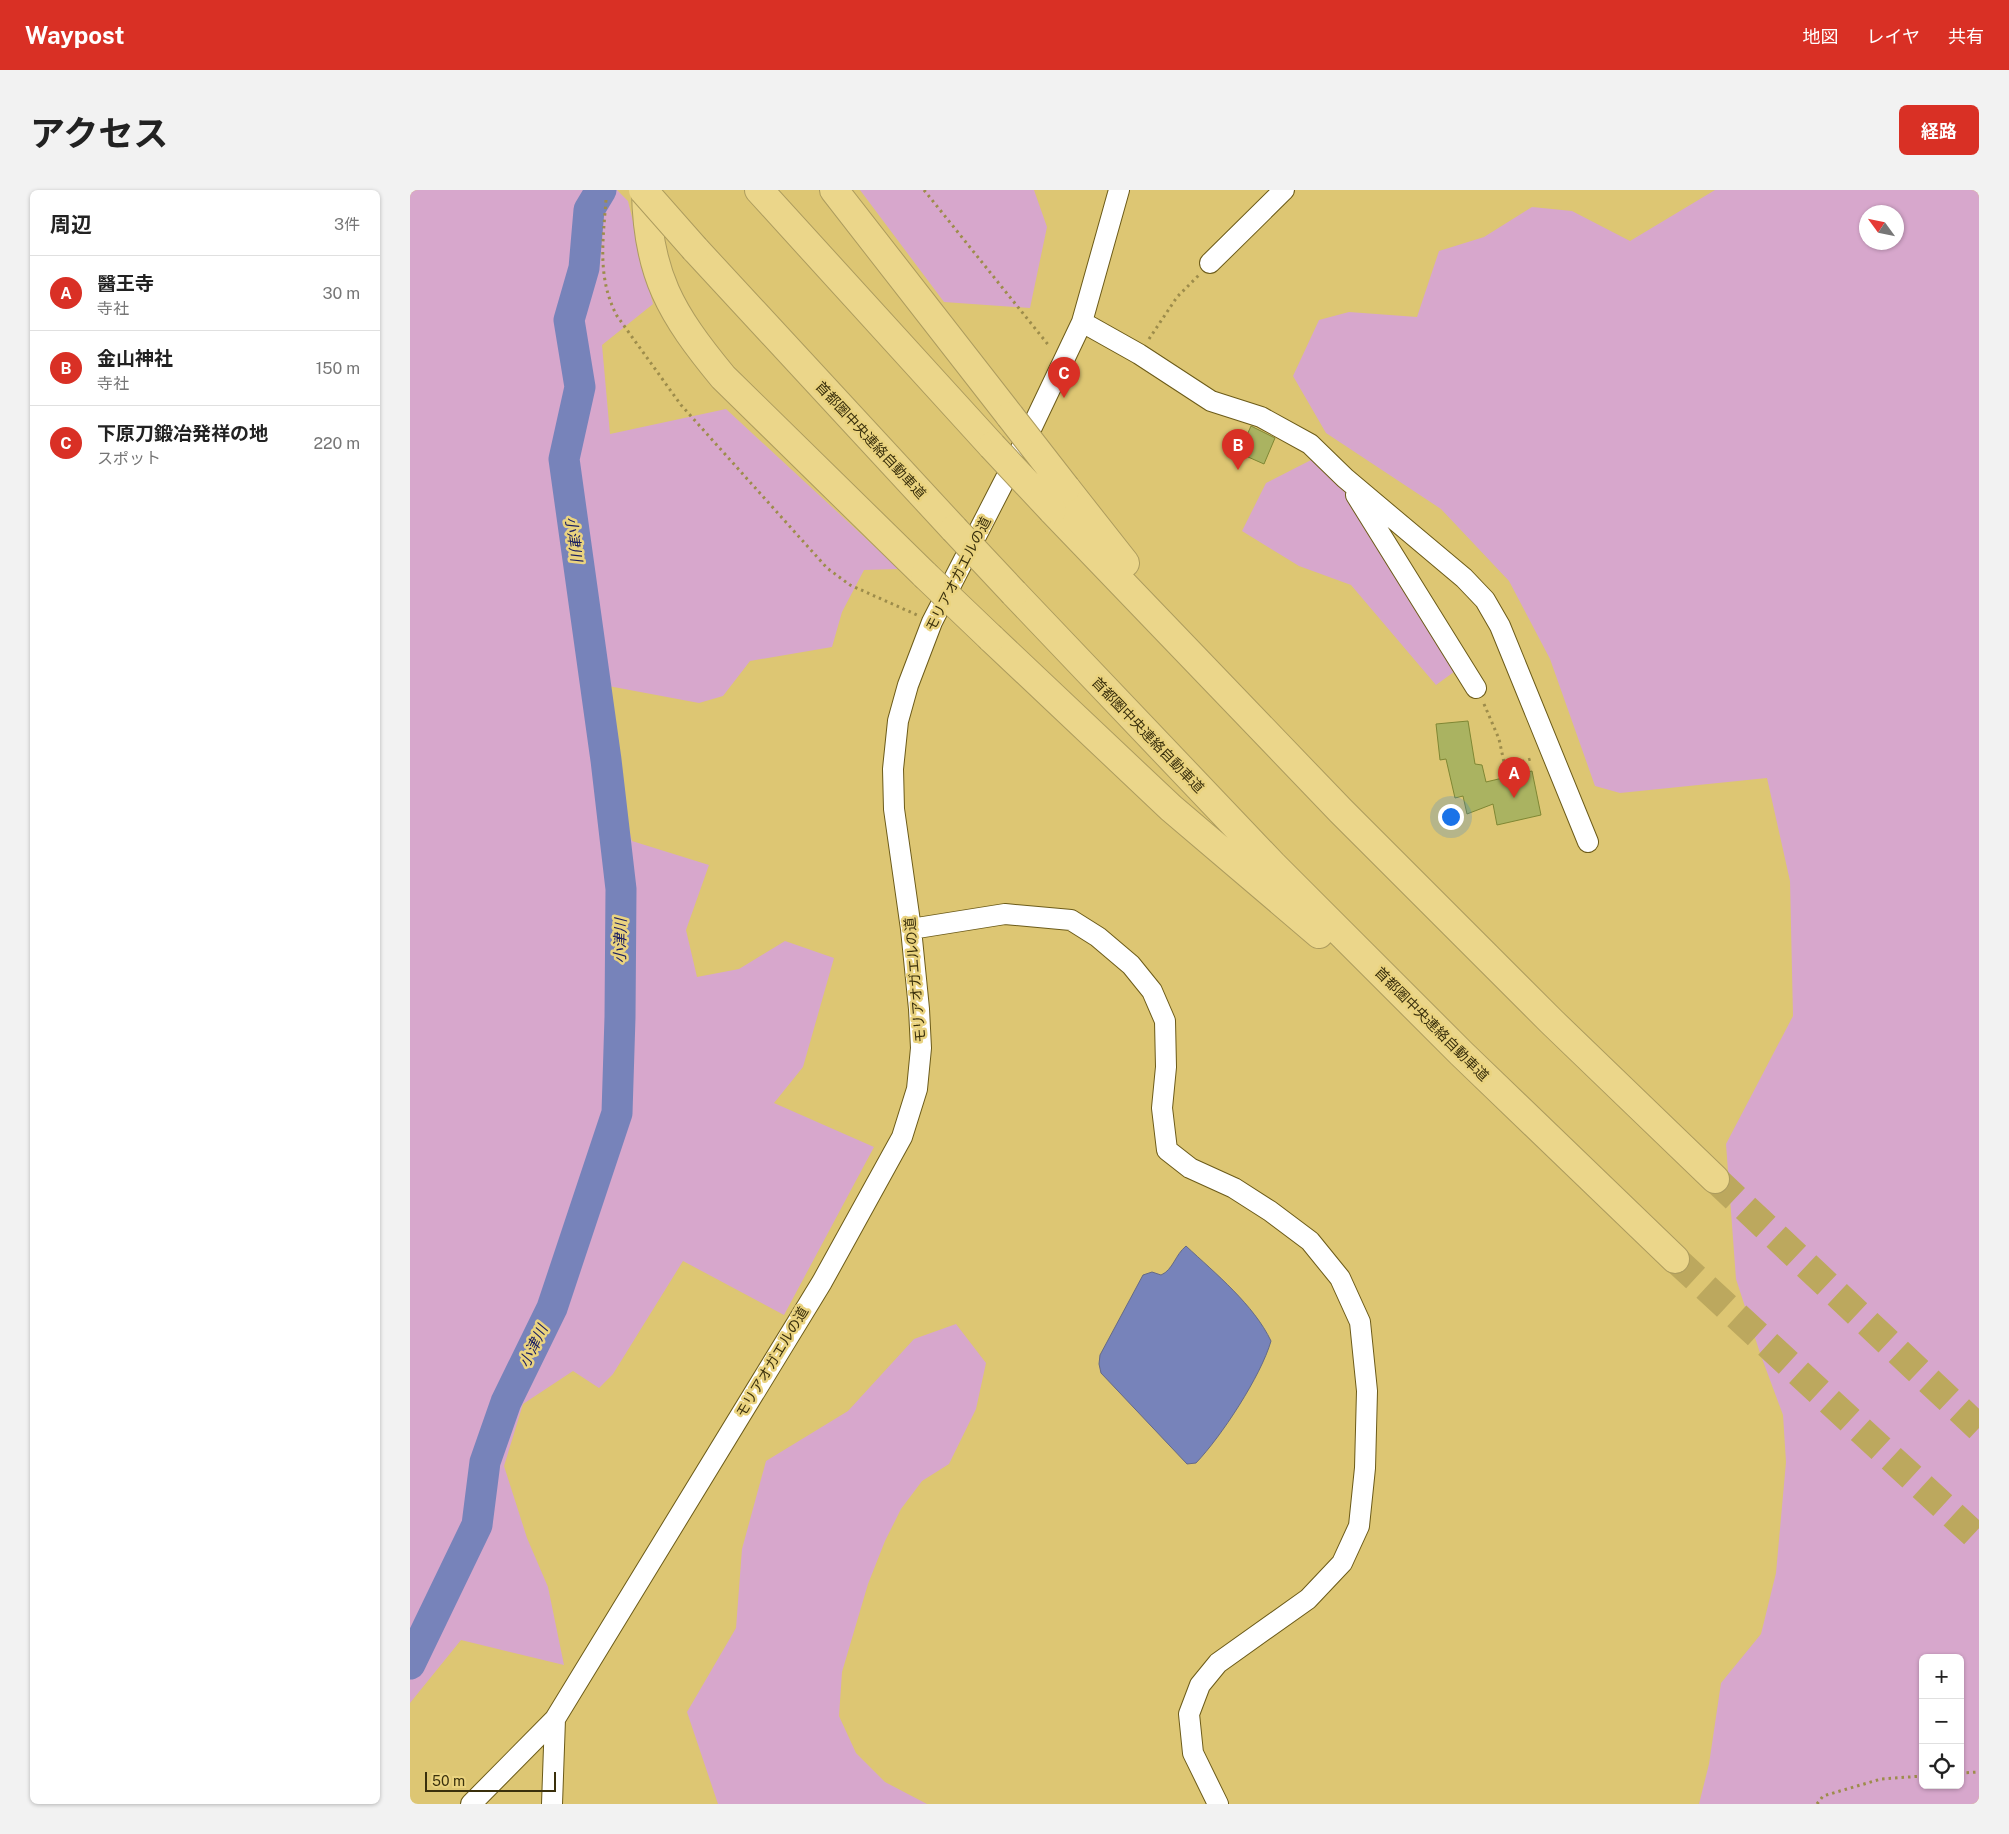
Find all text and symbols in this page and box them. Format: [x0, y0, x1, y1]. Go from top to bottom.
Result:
text: Waypost [25, 21, 125, 49]
text: 地図 [1803, 26, 1839, 47]
text: レイヤ [1867, 26, 1920, 47]
text: 共有 [1948, 26, 1984, 47]
button: 経路 [1899, 105, 1979, 155]
text: アクセス [30, 113, 168, 154]
north arrow [1859, 205, 1904, 250]
text: 周辺 [50, 212, 92, 237]
text: 3件 [334, 215, 360, 234]
text: 醫王寺 [97, 272, 154, 294]
text: A [60, 284, 72, 303]
text: 30 m [323, 284, 360, 303]
text: 寺社 [97, 299, 129, 318]
text: 金山神社 [97, 347, 173, 369]
pin: C [1048, 357, 1080, 398]
text: B [61, 359, 71, 378]
text: 150 m [316, 359, 360, 378]
text: 寺社 [97, 374, 129, 393]
street label: 首都圏中央連絡自動車道 [813, 378, 929, 502]
text: 下原刀鍛冶発祥の地 [97, 422, 268, 444]
pin: B [1222, 429, 1254, 470]
text: C [60, 434, 72, 453]
text: 220 m [313, 434, 360, 453]
text: スポット [97, 449, 161, 468]
street label: モリアオガエルの道 [922, 514, 994, 634]
water label: 小津川 [562, 516, 586, 564]
street label: 首都圏中央連絡自動車道 [1089, 674, 1207, 796]
pin: A [1498, 757, 1530, 798]
your location [1438, 804, 1464, 830]
water label: 小津川 [611, 916, 629, 964]
street label: モリアオガエルの道 [902, 917, 928, 1043]
street label: 首都圏中央連絡自動車道 [1372, 964, 1492, 1084]
street label: モリアオガエルの道 [733, 1304, 811, 1420]
water label: 小津川 [515, 1320, 551, 1370]
map controls [1919, 1654, 1964, 1789]
button: + [1919, 1654, 1964, 1699]
button: − [1919, 1699, 1964, 1744]
button: locate [1919, 1744, 1964, 1789]
scale bar [425, 1769, 556, 1792]
text: 50 m [432, 1773, 465, 1789]

